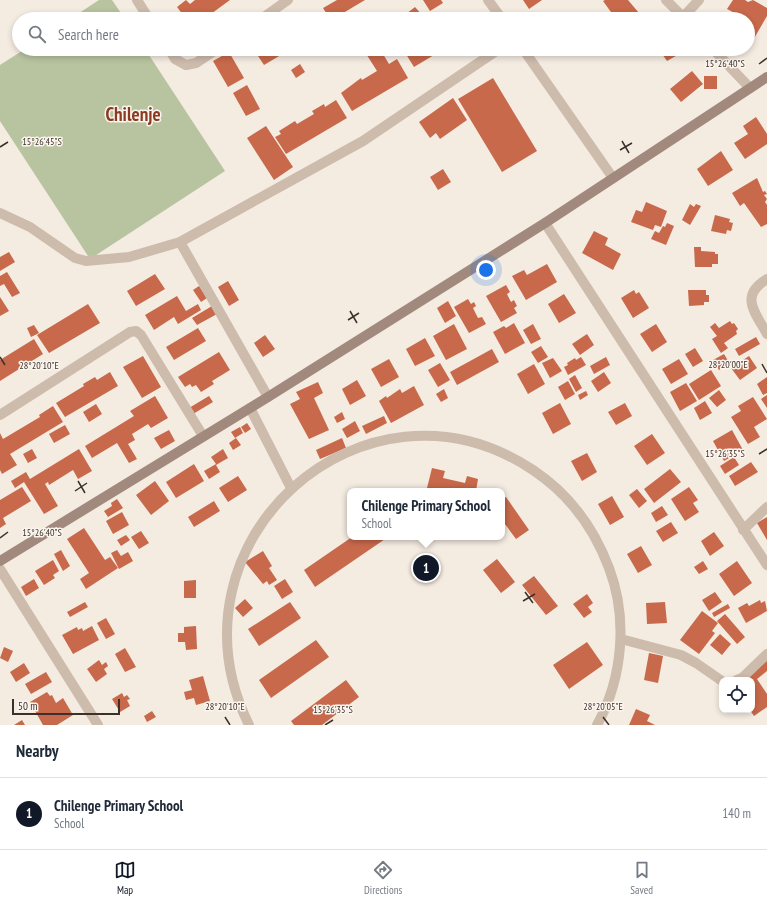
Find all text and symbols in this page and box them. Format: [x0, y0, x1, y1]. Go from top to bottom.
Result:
search box [12, 12, 755, 56]
icon: search [26, 23, 48, 45]
text: Search here [58, 25, 119, 44]
text: 15°26'40"S [705, 57, 745, 70]
district label: Chilenje [105, 102, 161, 126]
text: 15°26'45"S [22, 135, 62, 148]
your location [476, 260, 496, 280]
text: 28°20'00"E [708, 358, 748, 371]
text: 28°20'10"E [19, 359, 59, 372]
text: 15°26'35"S [705, 447, 745, 460]
popup [347, 488, 505, 540]
text: Chilenge Primary School [361, 496, 491, 515]
text: School [361, 515, 392, 532]
text: 15°26'40"S [22, 526, 62, 539]
pin: 1 [413, 553, 439, 583]
map controls [719, 677, 755, 713]
button: locate [719, 677, 755, 713]
scale bar [12, 697, 120, 716]
text: 50 m [18, 699, 37, 713]
text: 28°20'10"E [205, 700, 245, 713]
text: 28°20'05"E [583, 700, 623, 713]
text: 15°26'35"S [313, 703, 353, 716]
text: Nearby [16, 740, 59, 762]
text: Chilenge Primary School [54, 796, 183, 815]
text: 1 [26, 805, 32, 822]
text: 140 m [722, 805, 751, 822]
text: School [54, 815, 84, 832]
tab: Map [114, 859, 136, 897]
tab: Directions [364, 859, 402, 897]
tab: Saved [630, 859, 653, 897]

